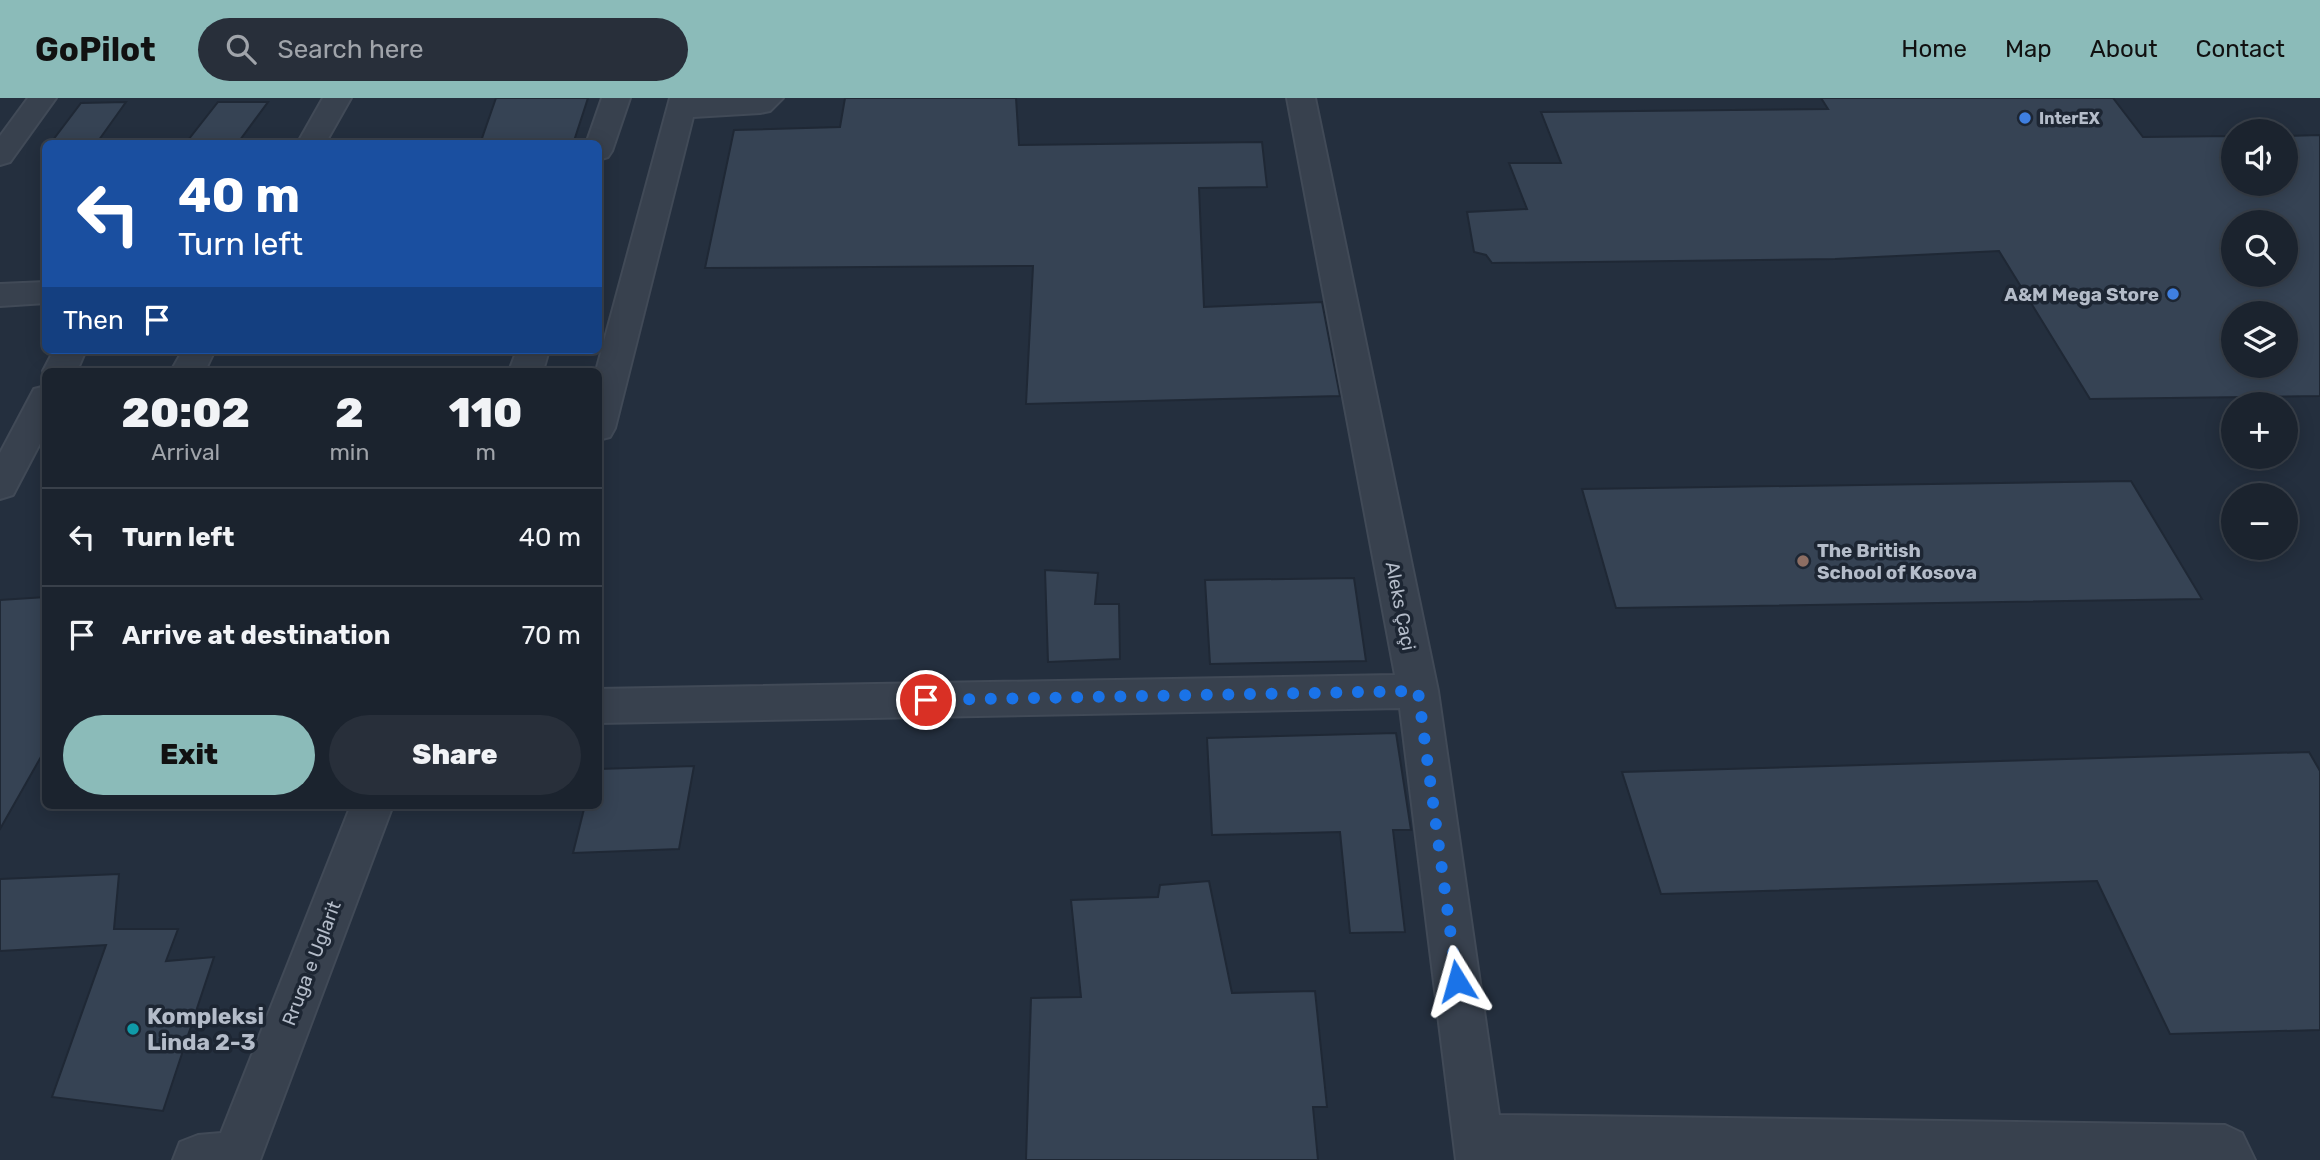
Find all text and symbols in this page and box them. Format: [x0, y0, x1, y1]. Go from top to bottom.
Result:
search box [198, 18, 688, 81]
text: GoPilot [35, 30, 156, 69]
icon: search [222, 30, 260, 68]
text: Search here [278, 34, 423, 65]
text: Home [1901, 35, 1967, 63]
text: Map [2005, 35, 2052, 63]
text: About [2090, 35, 2158, 63]
text: Contact [2196, 35, 2285, 63]
place label: InterEX [2039, 109, 2100, 128]
marker: InterEX [2017, 110, 2033, 126]
map controls [2221, 119, 2298, 560]
button: sound [2221, 119, 2298, 196]
text: 40 m [178, 166, 300, 224]
icon: left [63, 168, 154, 259]
button: search [2221, 210, 2298, 287]
text: Turn left [178, 225, 303, 263]
place label: A&M Mega Store [2004, 283, 2159, 306]
marker: A&M Mega Store [2165, 286, 2181, 302]
icon: arrive [138, 301, 176, 339]
button: layers [2221, 301, 2298, 378]
text: Then [63, 305, 124, 336]
text: 20:02 [121, 388, 250, 438]
text: 2 [335, 388, 364, 438]
text: 110 [449, 388, 522, 438]
button: + [2221, 392, 2298, 469]
text: Arrival [151, 438, 220, 466]
text: min [329, 438, 369, 466]
text: m [475, 438, 496, 466]
button: − [2221, 483, 2298, 560]
icon: left [63, 518, 101, 556]
text: Turn left [122, 522, 234, 553]
text: 40 m [519, 522, 581, 553]
place label: The British School of Kosova [1817, 539, 1977, 584]
marker: The British School of Kosova [1795, 553, 1811, 569]
street label: Aleks Çaçi [1381, 560, 1420, 653]
icon: arrive [63, 616, 101, 654]
text: Arrive at destination [122, 620, 390, 651]
text: 70 m [522, 620, 581, 651]
pin [896, 670, 956, 730]
icon: arrive [907, 681, 945, 719]
button: Exit [63, 715, 315, 795]
button: Share [329, 715, 581, 795]
street label: Rruga e Uglarit [277, 897, 346, 1029]
position arrow [1420, 944, 1494, 1018]
place label: Kompleksi Linda 2-3 [147, 1002, 264, 1056]
marker: Kompleksi Linda 2-3 [125, 1021, 141, 1037]

